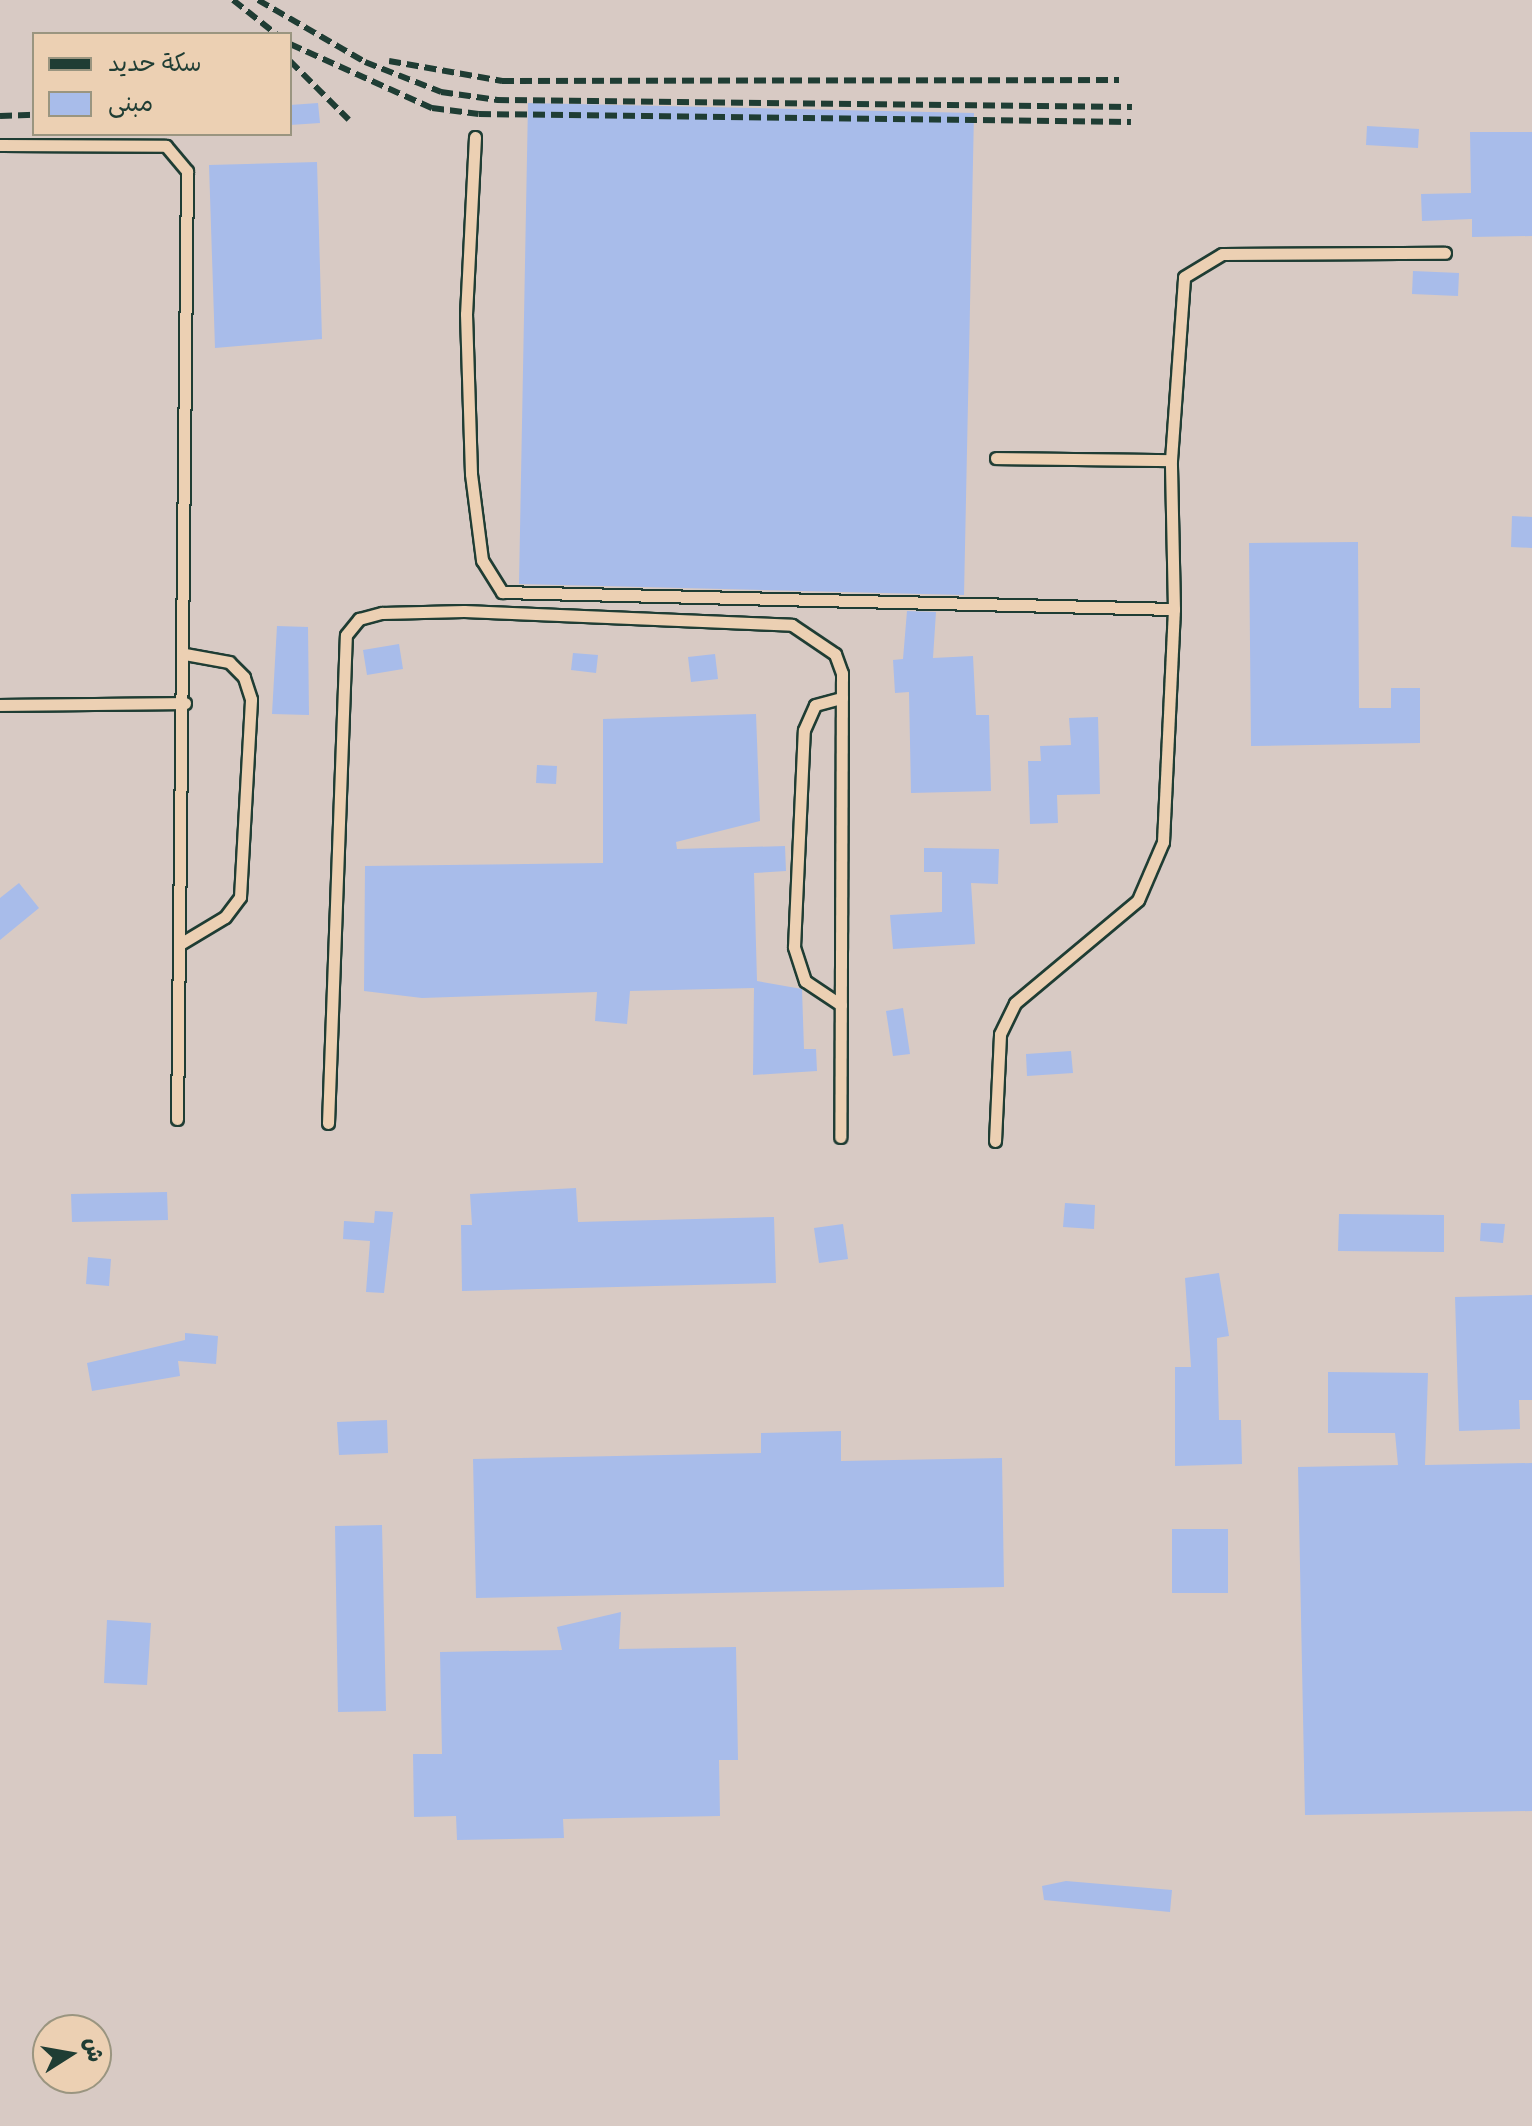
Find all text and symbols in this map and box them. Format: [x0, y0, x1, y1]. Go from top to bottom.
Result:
legend [32, 32, 292, 136]
text: سكة حديد [108, 48, 202, 78]
text: مبنى [108, 88, 153, 118]
north arrow [32, 2014, 112, 2094]
text: ش [78, 2035, 110, 2064]

